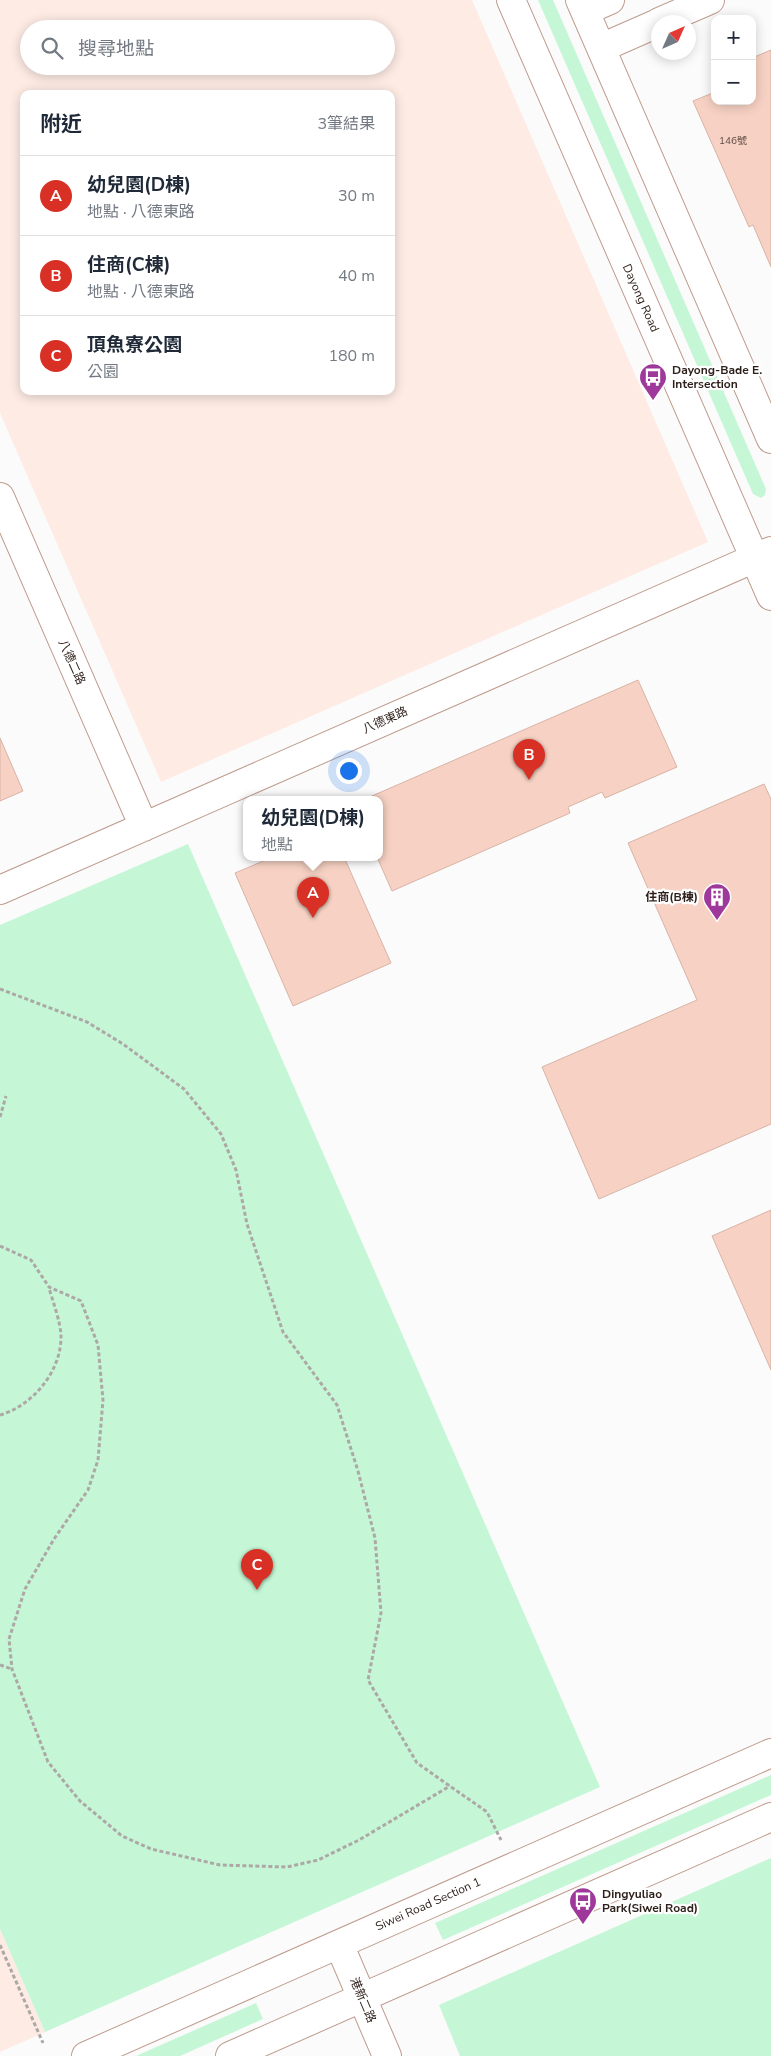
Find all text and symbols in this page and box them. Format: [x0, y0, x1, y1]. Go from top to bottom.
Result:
north arrow [651, 15, 696, 60]
map controls [711, 15, 756, 105]
button: + [711, 15, 756, 60]
search box [20, 20, 395, 75]
icon: search [38, 34, 66, 62]
text: 搜尋地點 [78, 36, 154, 62]
button: − [711, 60, 756, 105]
text: 附近 [40, 110, 82, 138]
text: 3筆結果 [317, 113, 375, 135]
house number: 146號 [719, 134, 747, 148]
text: 幼兒園(D棟) [87, 172, 191, 198]
text: A [50, 185, 62, 207]
text: 30 m [338, 185, 375, 207]
text: 地點 · 八德東路 [87, 201, 195, 223]
text: 住商(C棟) [87, 252, 171, 278]
street label: Dayong Road [619, 261, 663, 335]
text: B [50, 265, 62, 287]
text: 40 m [338, 265, 375, 287]
text: 地點 · 八德東路 [87, 281, 195, 303]
text: 頂魚寮公園 [87, 332, 182, 358]
text: C [51, 345, 61, 367]
text: 180 m [328, 345, 375, 367]
text: 公園 [87, 361, 119, 383]
bus stop icon: Dayong-Bade E. Intersection [638, 362, 668, 401]
place label: Dayong-Bade E. Intersection [672, 362, 762, 392]
street label: 八德二路 [55, 637, 89, 687]
street label: 八德東路 [360, 703, 410, 737]
pin: B [513, 739, 545, 780]
your location [336, 758, 362, 784]
popup [243, 796, 383, 861]
text: 幼兒園(D棟) [261, 805, 365, 831]
text: 地點 [261, 834, 293, 856]
pin: A [297, 877, 329, 918]
building icon: 住商(B棟) [702, 882, 732, 921]
place label: 住商(B棟) [645, 889, 698, 905]
pin: C [241, 1549, 273, 1590]
street label: Siwei Road Section 1 [373, 1874, 483, 1934]
bus stop icon: Dingyuliao Park(Siwei Road) [568, 1886, 598, 1925]
place label: Dingyuliao Park(Siwei Road) [602, 1886, 698, 1916]
street label: 港新二路 [346, 1975, 380, 2025]

